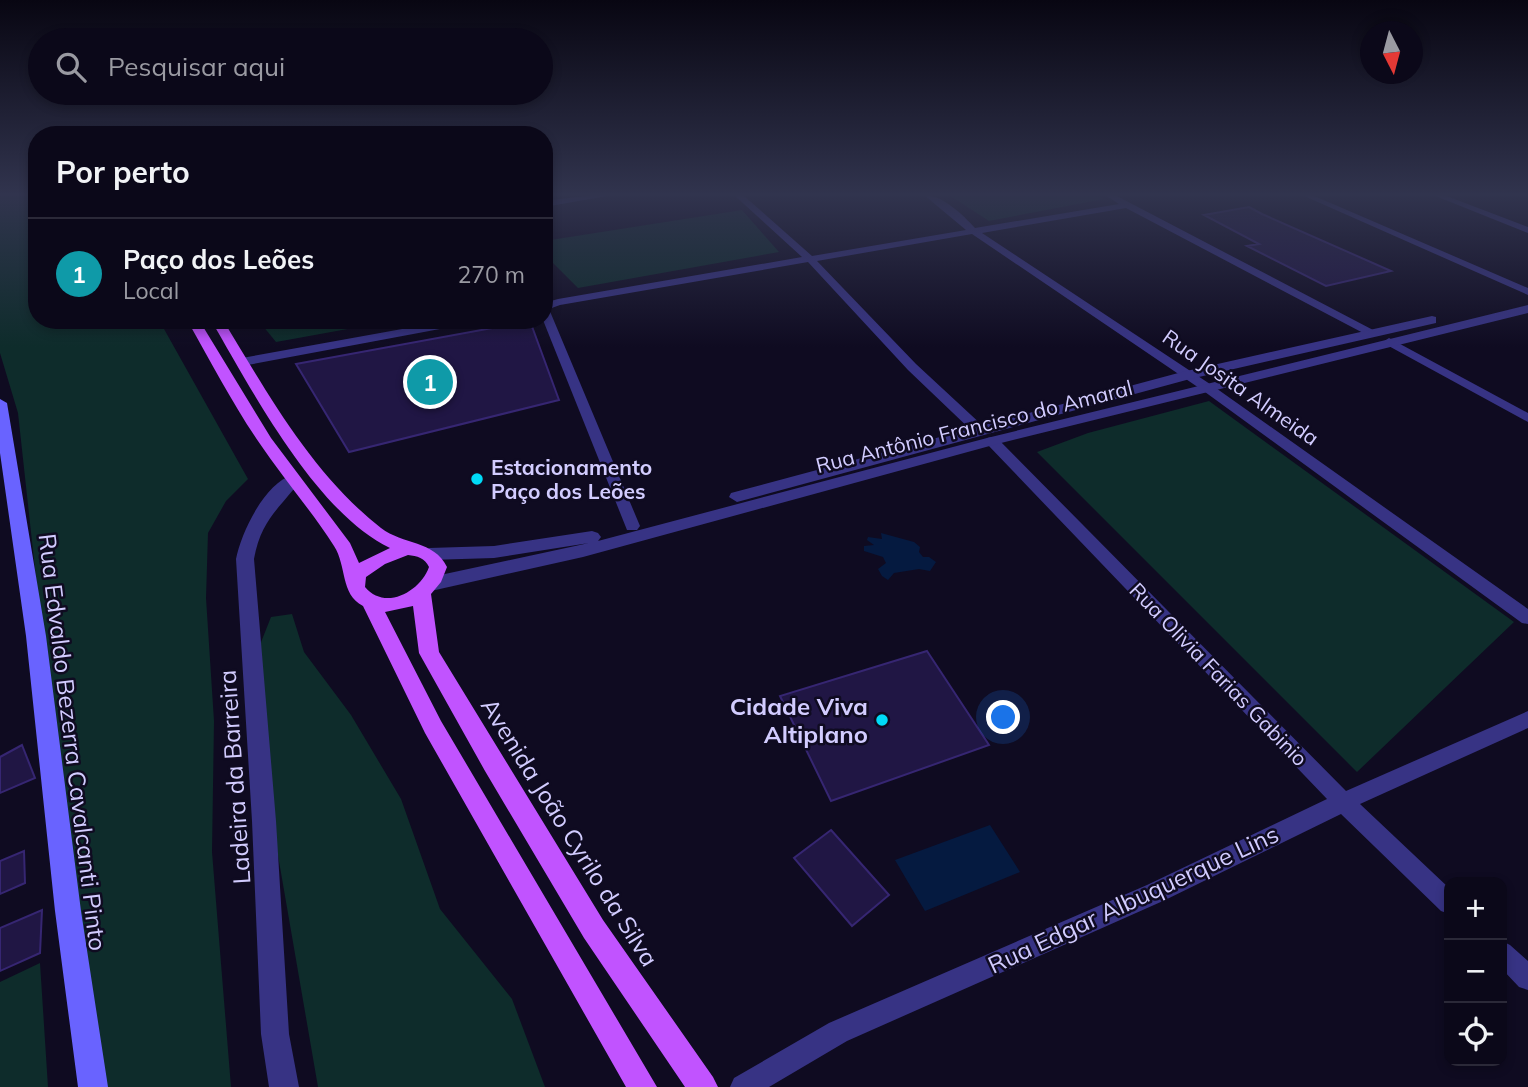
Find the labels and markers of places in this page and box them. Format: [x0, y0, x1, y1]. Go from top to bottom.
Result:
pin: 1 [407, 356, 453, 408]
place label: Estacionamento Paço dos Leões [491, 454, 652, 504]
marker: Estacionamento Paço dos Leões [469, 471, 485, 487]
place label: Cidade Viva Altiplano [730, 691, 868, 749]
marker: Cidade Viva Altiplano [874, 712, 890, 728]

